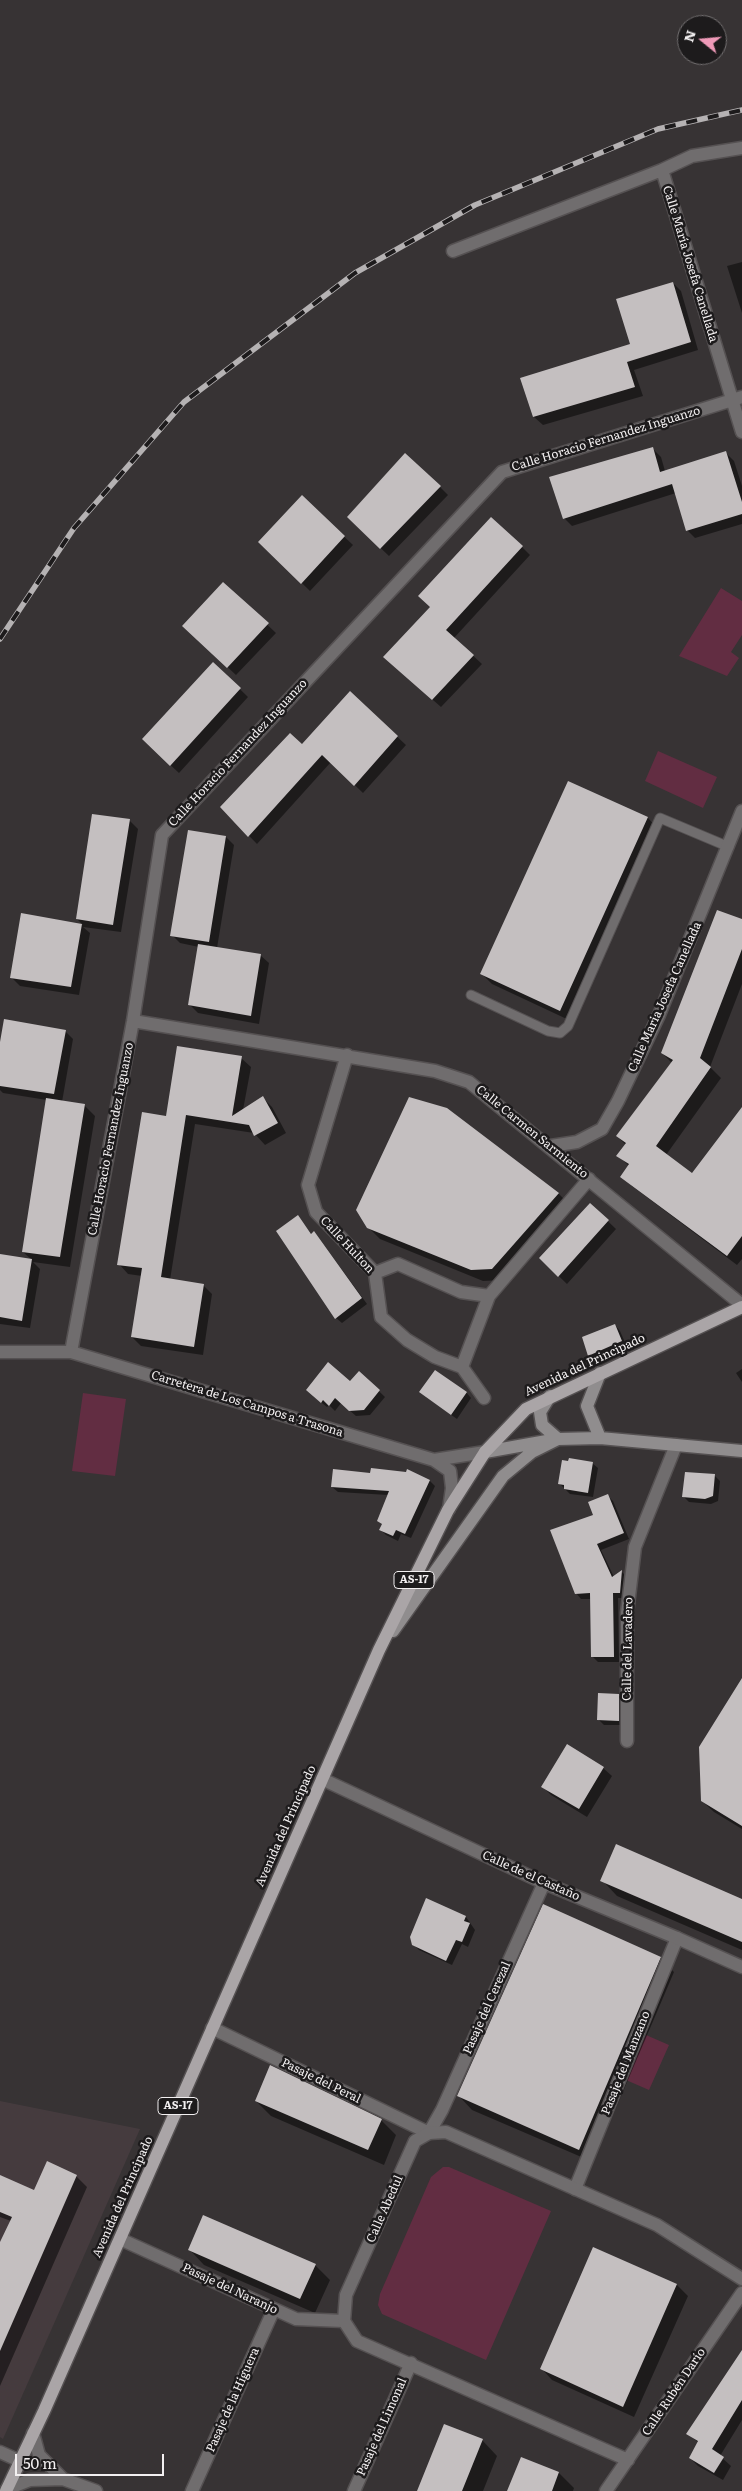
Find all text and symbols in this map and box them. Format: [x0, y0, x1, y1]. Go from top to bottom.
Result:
north arrow [677, 15, 727, 65]
text: N [677, 27, 700, 44]
street label: Calle María Josefa Canellada [659, 184, 721, 344]
street label: Calle Horacio Fernandez Inguanzo [510, 403, 702, 475]
street label: Calle Horacio Fernandez Inguanzo [166, 676, 310, 830]
street label: Calle Maria Josefa Canellada [625, 920, 705, 1074]
street label: Calle Horacio Fernandez Inguanzo [85, 1041, 137, 1237]
street label: Calle Carmen Sarmiento [473, 1082, 591, 1182]
street label: Calle Hulton [317, 1214, 377, 1276]
street label: Avenida del Principado [522, 1331, 648, 1399]
street label: Carretera de Los Campos a Trasona [149, 1368, 345, 1440]
road number: AS-17 [394, 1572, 434, 1588]
street label: Calle del Lavadero [620, 1597, 636, 1701]
street label: Avenida del Principado [253, 1763, 319, 1889]
street label: Calle de el Castaño [480, 1848, 582, 1904]
street label: Pasaje del Cerezal [460, 1959, 514, 2057]
street label: Pasaje del Manzano [599, 2009, 653, 2117]
street label: Pasaje del Peral [279, 2056, 363, 2106]
road number: AS-17 [158, 2098, 198, 2114]
street label: Avenida del Principado [90, 2134, 156, 2260]
street label: Calle Abedul [364, 2173, 406, 2245]
street label: Pasaje del Naranjo [180, 2261, 280, 2317]
street label: Pasaje de la Higuera [203, 2345, 263, 2455]
street label: Calle Rubén Darío [639, 2345, 709, 2439]
street label: Pasaje del Limonal [354, 2376, 410, 2478]
scale bar [18, 2444, 166, 2476]
text: 50 m [23, 2451, 57, 2474]

